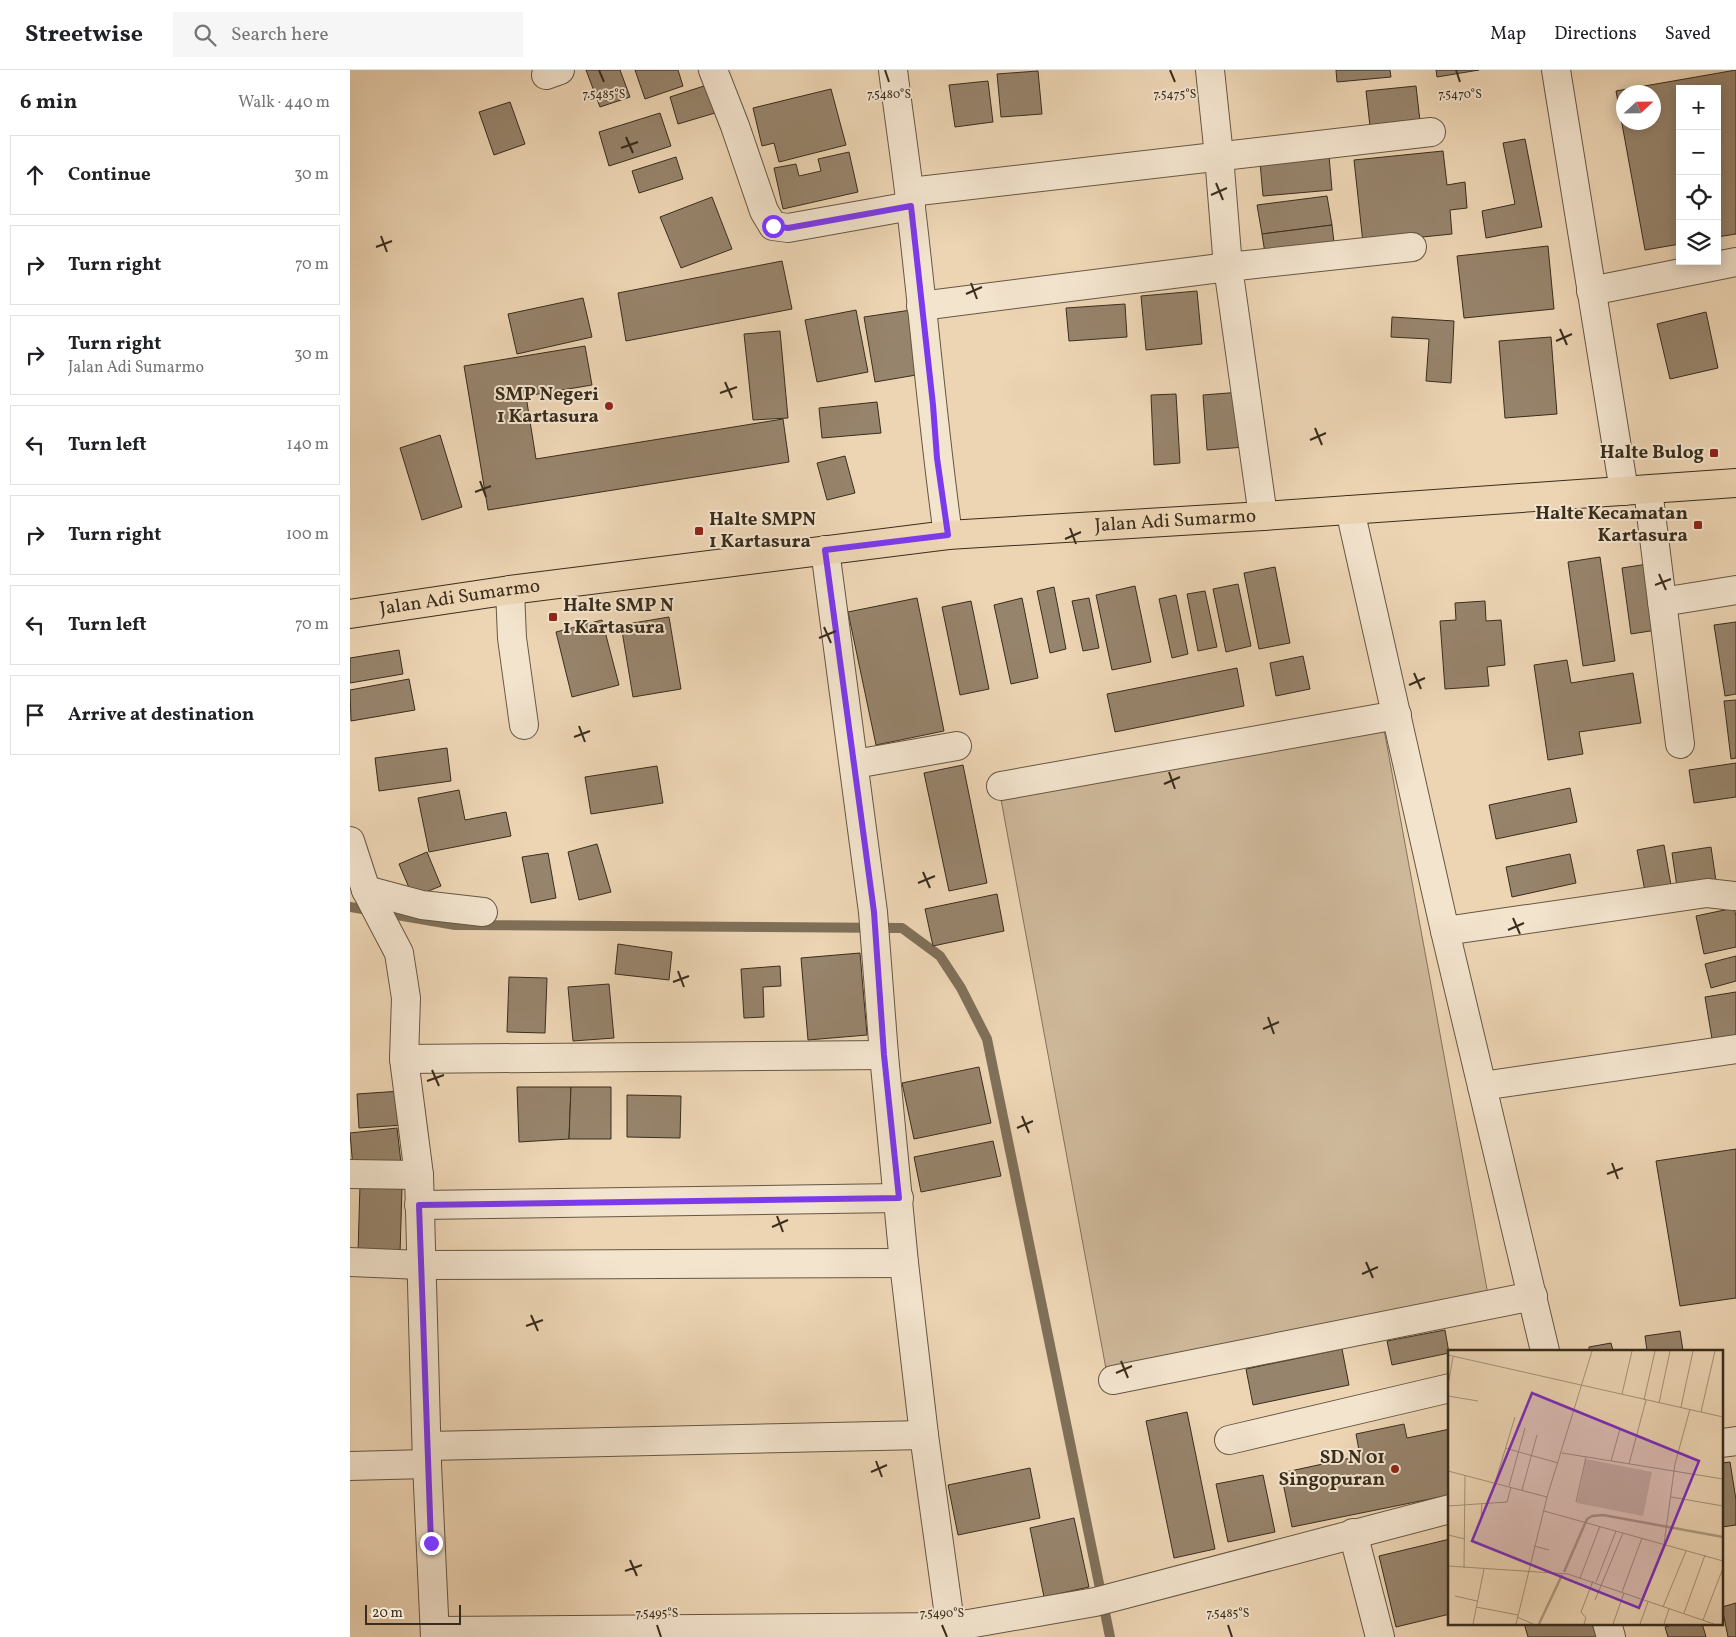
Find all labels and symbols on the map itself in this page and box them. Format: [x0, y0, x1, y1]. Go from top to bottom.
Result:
north arrow [1616, 85, 1661, 130]
text: 7.5485°S [583, 87, 625, 103]
text: 7.5480°S [867, 87, 911, 103]
text: 7.5475°S [1154, 87, 1196, 103]
text: 7.5470°S [1438, 87, 1482, 103]
route start [762, 215, 785, 238]
place label: SMP Negeri 1 Kartasura [495, 382, 599, 430]
marker: SMP Negeri 1 Kartasura [603, 400, 615, 412]
place label: Halte Bulog [1600, 440, 1704, 466]
marker: Halte Bulog [1708, 447, 1720, 459]
place label: Halte Kecamatan Kartasura [1535, 501, 1688, 549]
street label: Jalan Adi Sumarmo [1094, 503, 1257, 539]
place label: Halte SMPN 1 Kartasura [709, 507, 816, 555]
marker: Halte Kecamatan Kartasura [1692, 519, 1704, 531]
marker: Halte SMPN 1 Kartasura [693, 525, 705, 537]
street label: Jalan Adi Sumarmo [378, 573, 541, 622]
place label: Halte SMP N 1 Kartasura [563, 593, 674, 641]
marker: Halte SMP N 1 Kartasura [547, 611, 559, 623]
inset map [1448, 1350, 1724, 1624]
place label: SD N 01 Singopuran [1279, 1445, 1385, 1493]
marker: SD N 01 Singopuran [1389, 1463, 1401, 1475]
route end [420, 1532, 443, 1555]
scale bar [365, 1602, 461, 1625]
text: 7.5495°S [636, 1606, 678, 1622]
text: 7.5490°S [920, 1606, 964, 1622]
text: 7.5485°S [1207, 1606, 1249, 1622]

